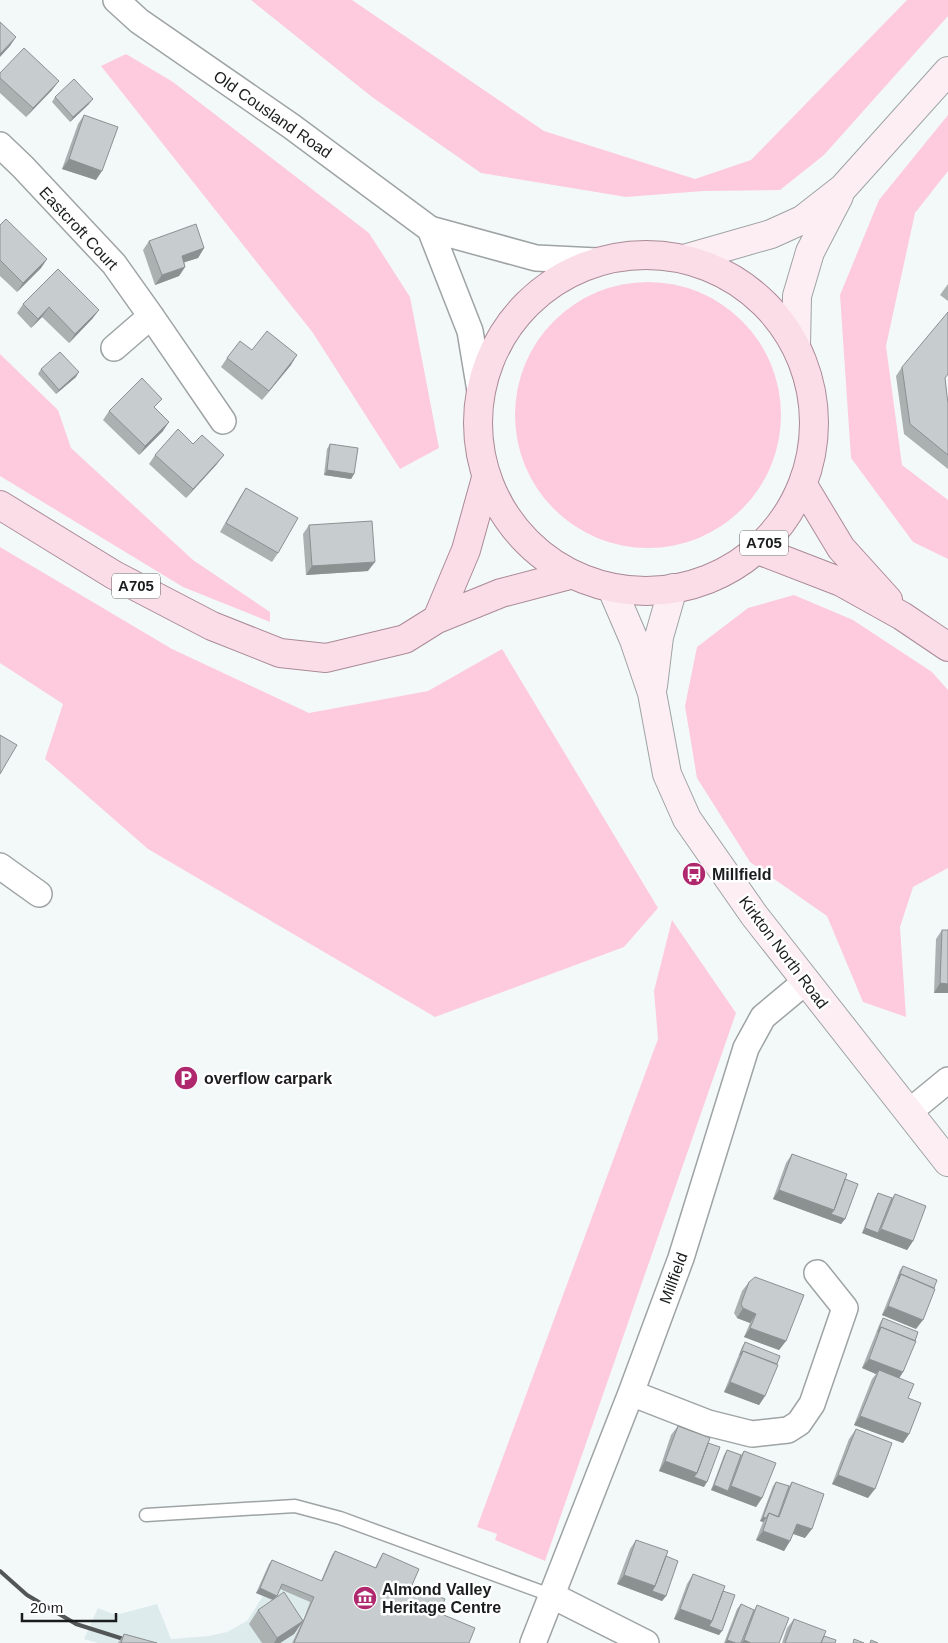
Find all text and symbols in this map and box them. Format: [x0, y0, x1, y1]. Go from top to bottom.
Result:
street label: Old Cousland Road [211, 67, 335, 161]
street label: Eastcroft Court [36, 184, 122, 274]
road number: A705 [740, 530, 788, 556]
road number: A705 [112, 574, 160, 598]
bus stop icon: Millfield [681, 861, 707, 887]
place label: Millfield [712, 866, 772, 883]
street label: Kirkton North Road [736, 893, 831, 1012]
parking icon: overflow carpark [173, 1065, 199, 1091]
place label: overflow carpark [204, 1070, 332, 1087]
street label: Millfield [656, 1250, 691, 1306]
place label: Almond Valley Heritage Centre [382, 1581, 501, 1616]
museum icon: Almond Valley Heritage Centre [352, 1585, 378, 1611]
scale bar [22, 1590, 116, 1622]
text: 20 m [30, 1599, 63, 1616]

